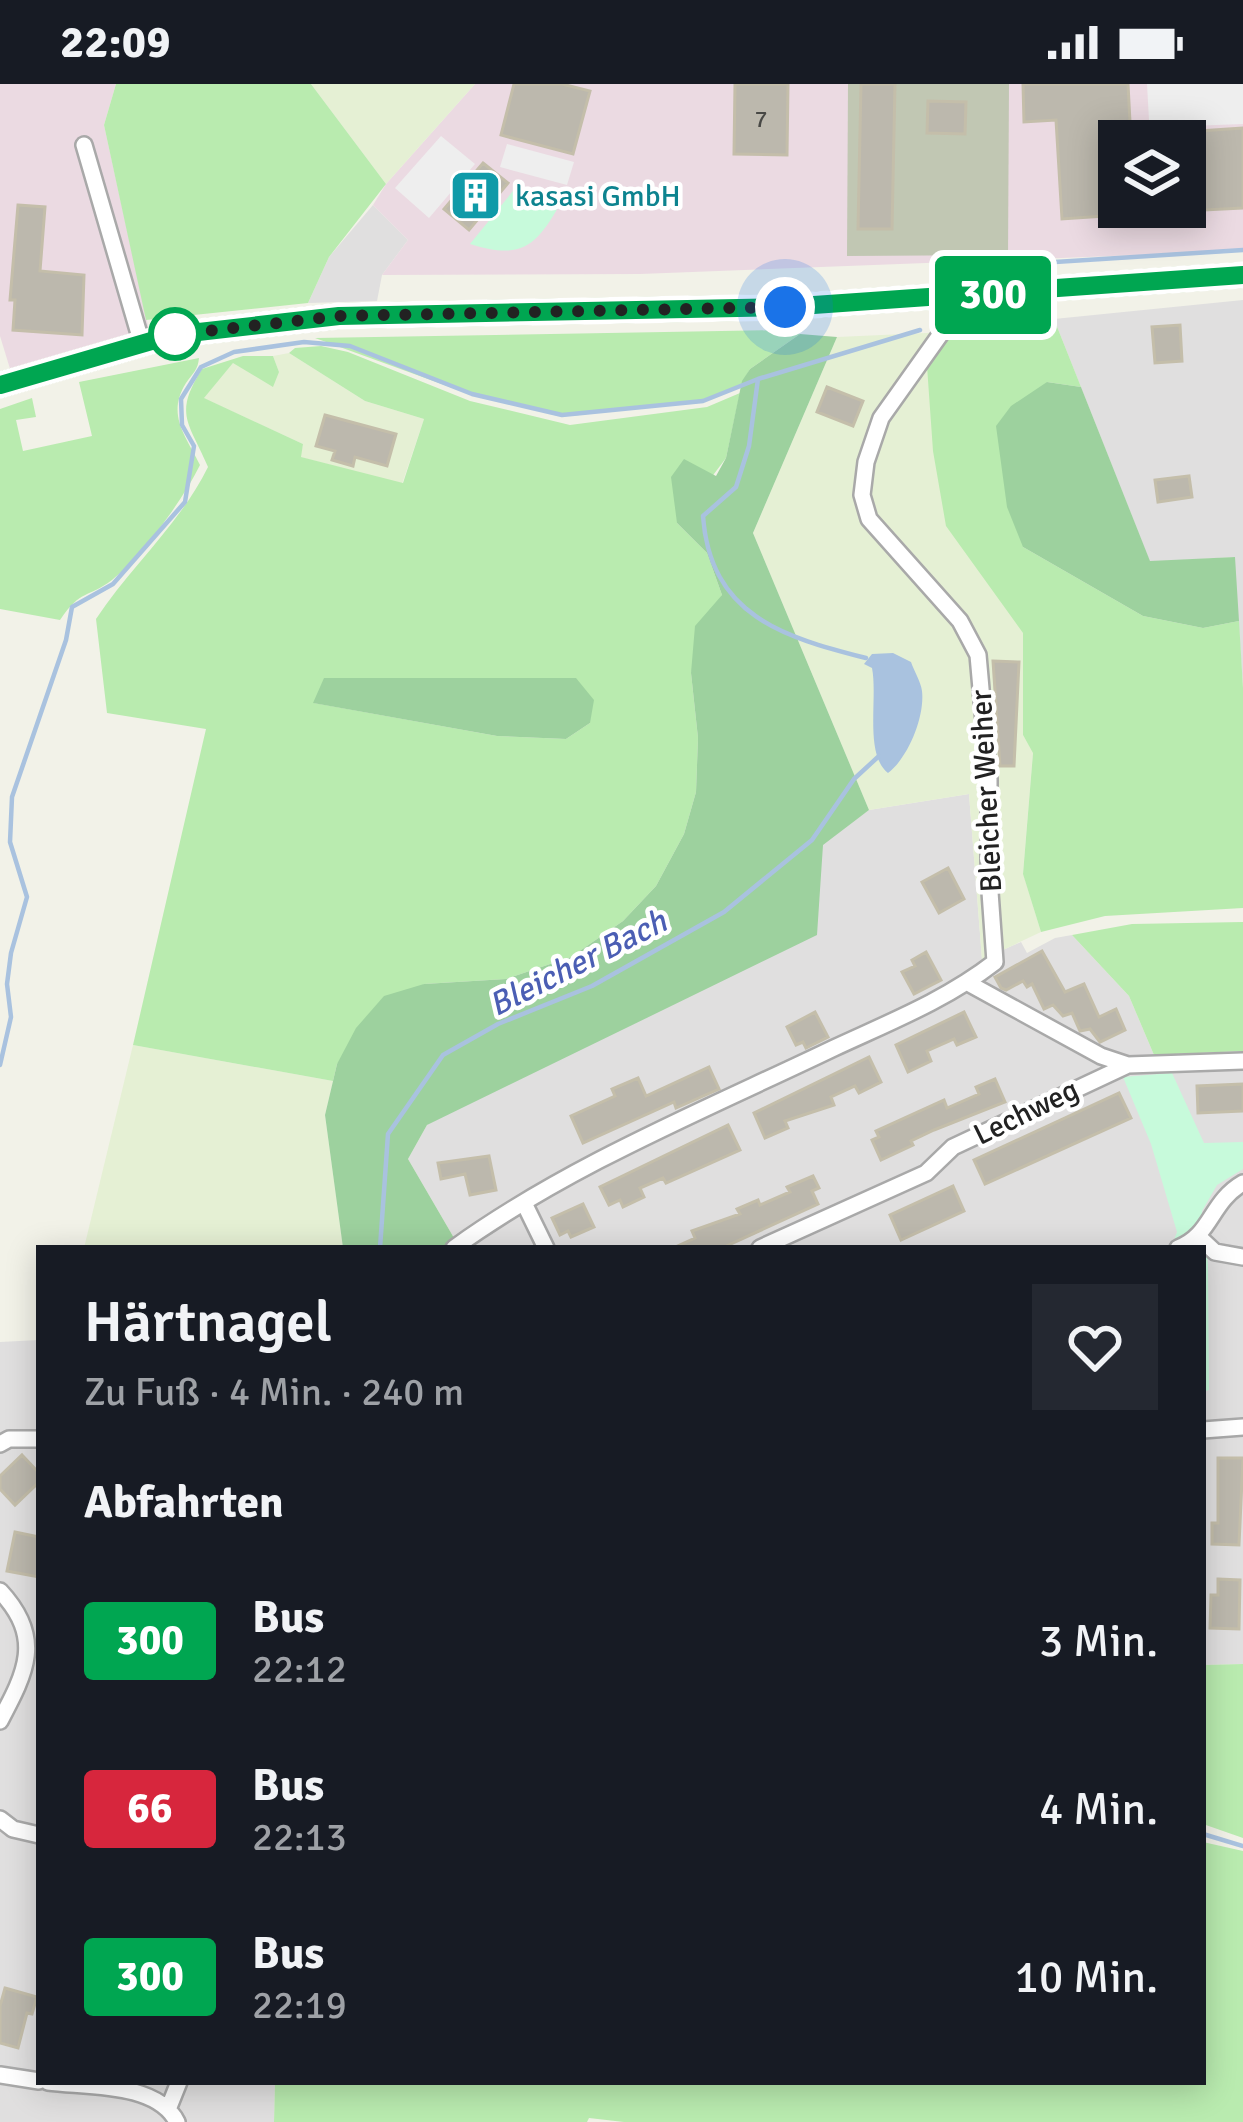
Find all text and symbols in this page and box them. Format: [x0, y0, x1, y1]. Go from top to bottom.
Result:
text: 22:09 [60, 15, 170, 70]
house number: 7 [755, 104, 767, 134]
map controls [1098, 120, 1206, 228]
button: layers [1098, 120, 1206, 228]
building icon: kasasi GmbH [448, 168, 504, 224]
place label: kasasi GmbH [515, 178, 681, 215]
line badge: 300 [924, 256, 1062, 334]
text: 300 [959, 269, 1027, 320]
your location [755, 277, 815, 337]
unlabelled marker [150, 309, 200, 359]
street label: Bleicher Weiher [963, 689, 1010, 893]
water label: Bleicher Bach [482, 900, 674, 1026]
street label: Lechweg [968, 1071, 1085, 1154]
button: heart [1032, 1284, 1158, 1410]
text: Härtnagel [84, 1287, 332, 1358]
text: Zu Fuß · 4 Min. · 240 m [84, 1368, 464, 1416]
text: Abfahrten [84, 1475, 284, 1530]
text: Bus [252, 1590, 324, 1645]
text: 3 Min. [1039, 1614, 1158, 1669]
text: 300 [116, 1615, 184, 1666]
text: 22:12 [252, 1645, 347, 1693]
text: Bus [252, 1758, 324, 1813]
text: 4 Min. [1039, 1782, 1158, 1837]
text: 66 [127, 1783, 173, 1834]
text: 22:13 [252, 1813, 347, 1861]
text: Bus [252, 1926, 324, 1981]
text: 10 Min. [1015, 1950, 1158, 2005]
text: 300 [116, 1951, 184, 2002]
text: 22:19 [252, 1981, 347, 2029]

